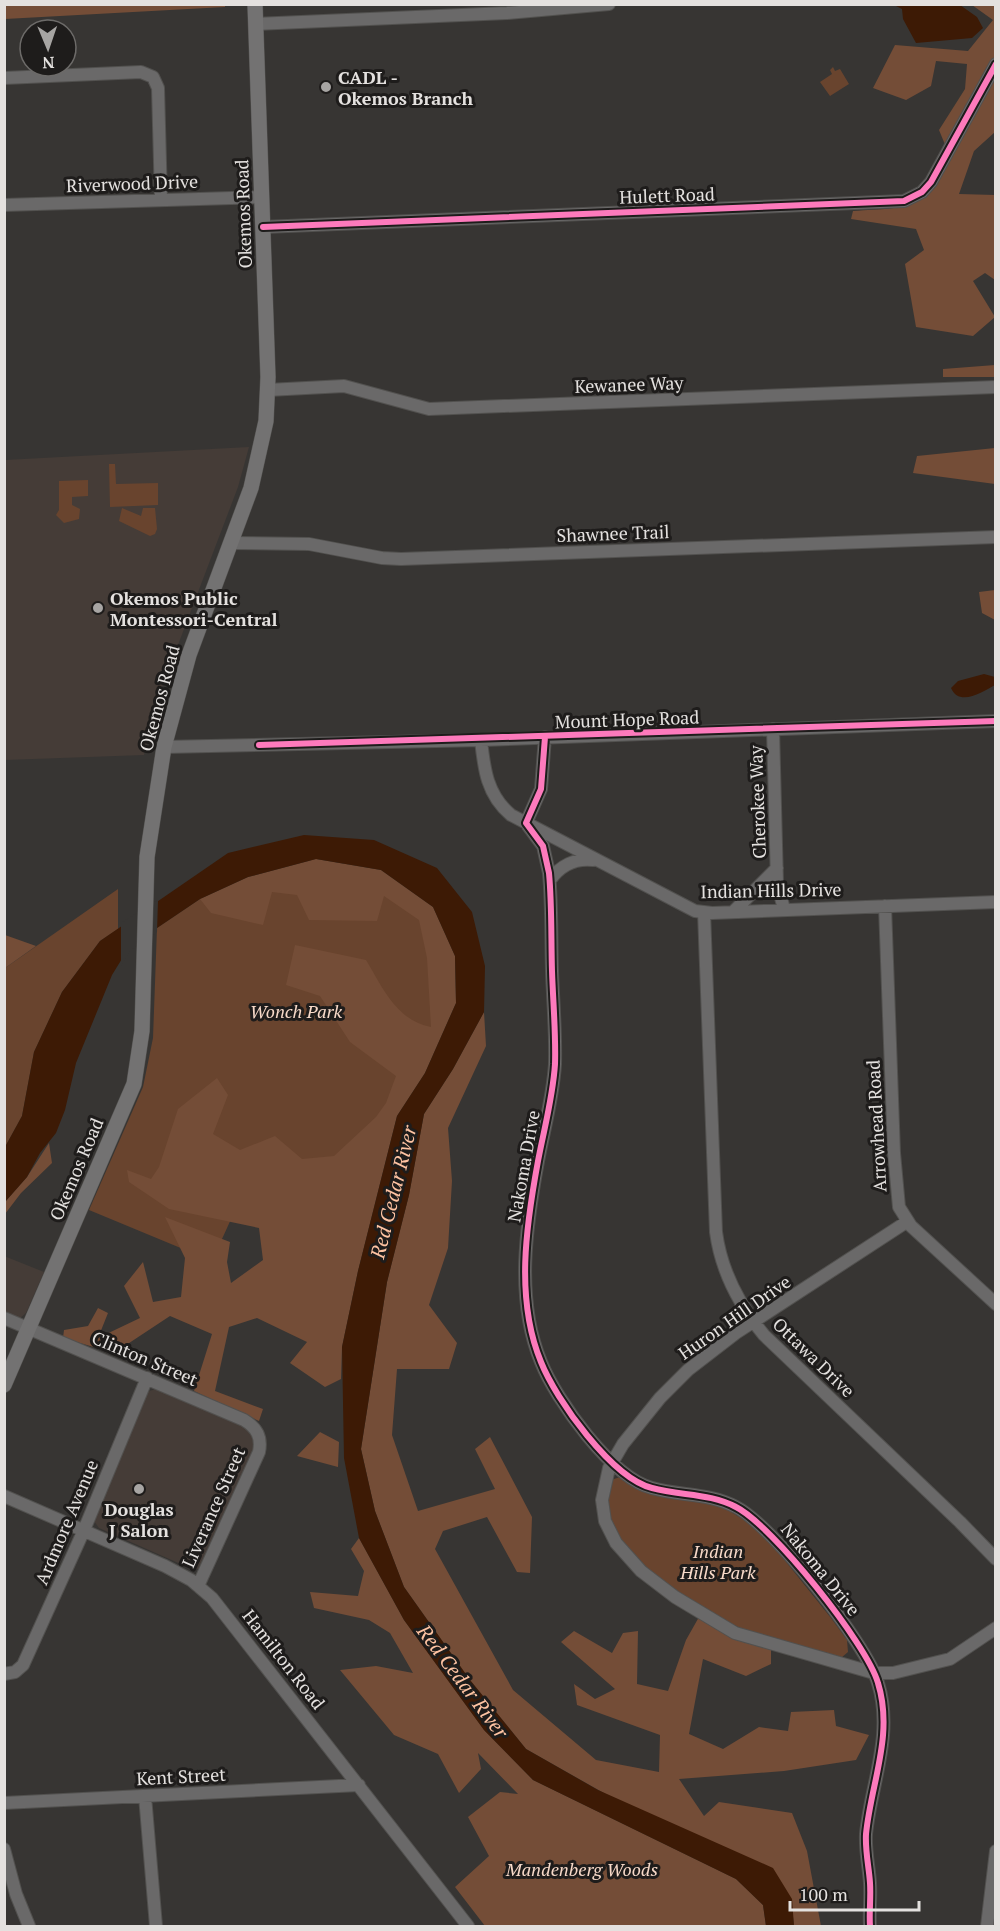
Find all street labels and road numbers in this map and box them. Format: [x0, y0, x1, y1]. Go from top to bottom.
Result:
street label: Okemos Road [229, 159, 257, 269]
street label: Riverwood Drive [66, 169, 198, 197]
street label: Hulett Road [619, 181, 715, 209]
street label: Kewanee Way [574, 370, 685, 398]
street label: Shawnee Trail [556, 519, 670, 547]
street label: Okemos Road [133, 642, 185, 754]
street label: Mount Hope Road [554, 704, 700, 734]
street label: Cherokee Way [743, 744, 771, 859]
street label: Indian Hills Drive [700, 877, 842, 903]
street label: Arrowhead Road [861, 1059, 891, 1193]
street label: Nakoma Drive [501, 1108, 545, 1224]
street label: Okemos Road [44, 1114, 108, 1224]
street label: Huron Hill Drive [673, 1269, 795, 1365]
street label: Ottawa Drive [768, 1312, 860, 1402]
street label: Clinton Street [88, 1325, 202, 1391]
street label: Liverance Street [176, 1443, 250, 1571]
street label: Ardmore Avenue [29, 1456, 103, 1588]
street label: Nakoma Drive [776, 1517, 866, 1621]
street label: Hamilton Road [237, 1604, 331, 1714]
street label: Kent Street [136, 1762, 227, 1790]

